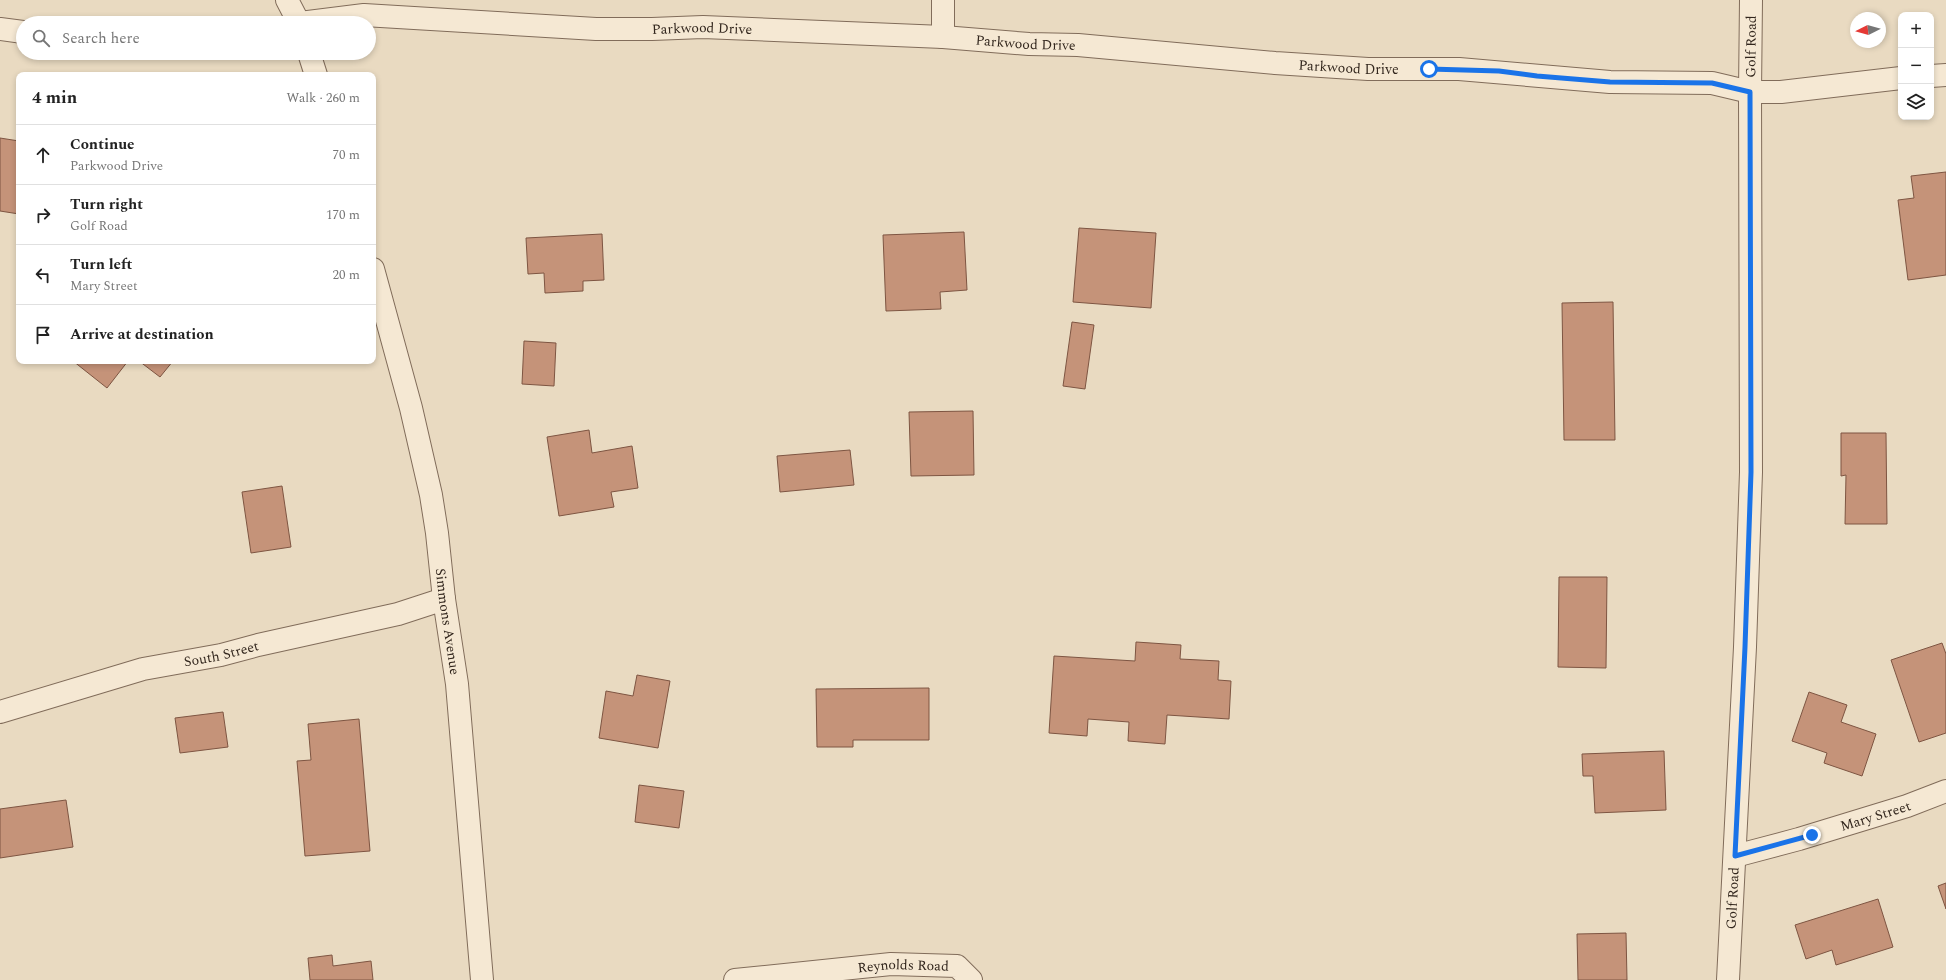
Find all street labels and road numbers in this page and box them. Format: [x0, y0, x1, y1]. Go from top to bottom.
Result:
street label: Golf Road [1740, 15, 1762, 78]
street label: Parkwood Drive [652, 17, 753, 40]
street label: Parkwood Drive [975, 30, 1076, 56]
street label: Parkwood Drive [1298, 55, 1399, 80]
street label: Simmons Avenue [430, 567, 465, 677]
street label: South Street [182, 635, 261, 673]
street label: Mary Street [1838, 795, 1914, 837]
street label: Golf Road [1721, 866, 1745, 930]
street label: Reynolds Road [857, 954, 949, 978]

